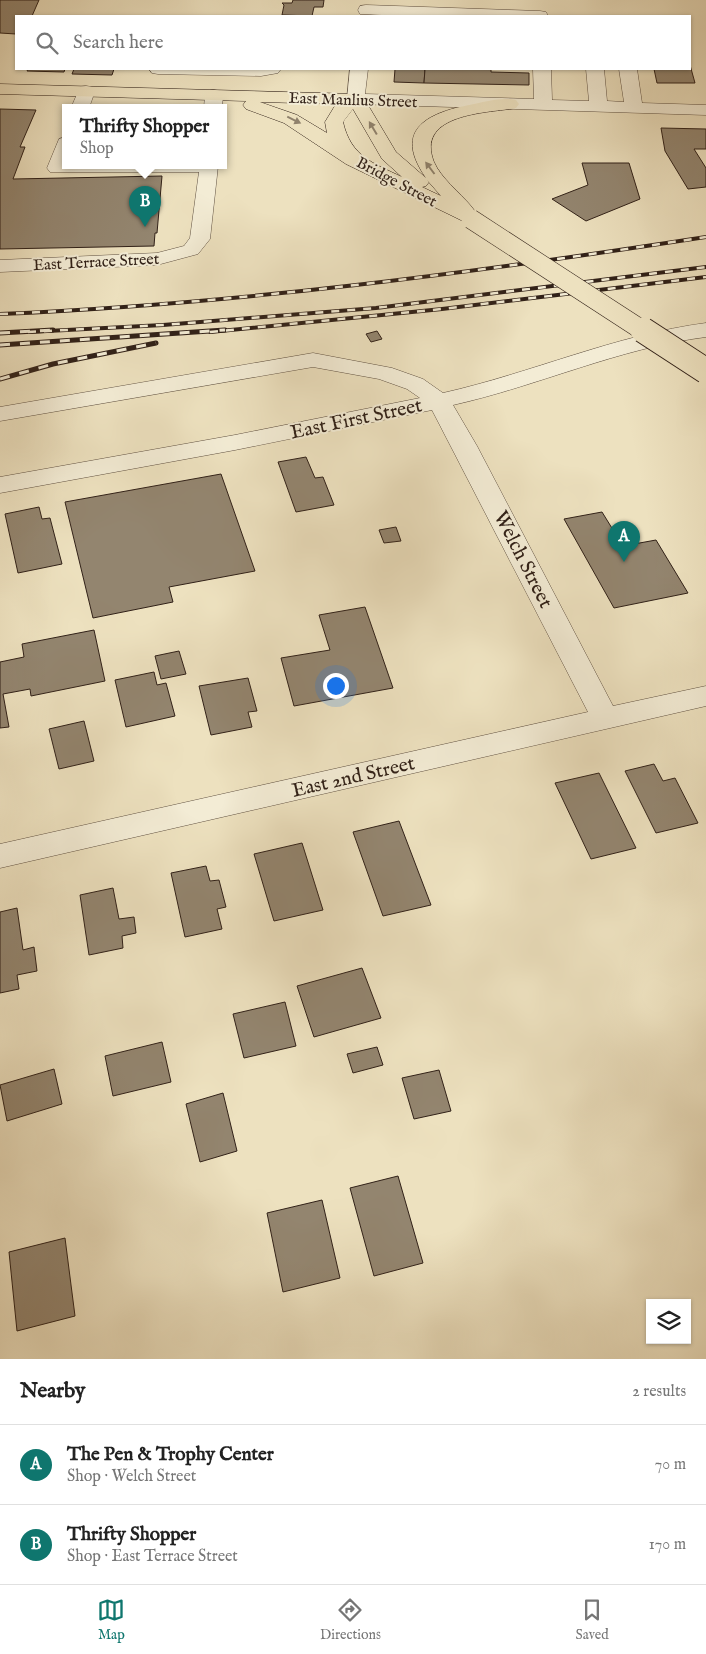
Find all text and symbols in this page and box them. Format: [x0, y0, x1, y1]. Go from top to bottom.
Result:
search box [15, 15, 691, 70]
icon: search [33, 29, 61, 57]
text: Search here [73, 31, 164, 55]
street label: East Manlius Street [288, 89, 418, 113]
popup [62, 104, 227, 169]
text: Thrifty Shopper [80, 115, 209, 139]
one-way arrow [287, 116, 301, 124]
one-way arrow [368, 121, 378, 134]
text: Shop [80, 139, 114, 159]
street label: Bridge Street [352, 153, 440, 213]
one-way arrow [425, 161, 435, 175]
pin: B [129, 186, 161, 227]
street label: East Terrace Street [32, 250, 160, 276]
street label: East First Street [288, 393, 425, 446]
street label: Welch Street [487, 507, 558, 613]
pin: A [608, 521, 640, 562]
your location [323, 673, 349, 699]
street label: East 2nd Street [289, 751, 417, 804]
map controls [646, 1299, 691, 1344]
button: layers [646, 1299, 691, 1344]
text: Nearby [20, 1378, 85, 1405]
text: 2 results [632, 1382, 686, 1402]
text: The Pen & Trophy Center [67, 1443, 274, 1467]
text: A [31, 1455, 41, 1475]
text: 70 m [655, 1455, 686, 1475]
text: Shop · Welch Street [67, 1467, 196, 1487]
text: Thrifty Shopper [67, 1523, 196, 1547]
text: B [31, 1535, 41, 1555]
text: 170 m [649, 1535, 686, 1555]
text: Shop · East Terrace Street [67, 1547, 238, 1567]
tab: Map [97, 1596, 125, 1644]
tab: Directions [320, 1596, 381, 1644]
tab: Saved [576, 1596, 609, 1644]

